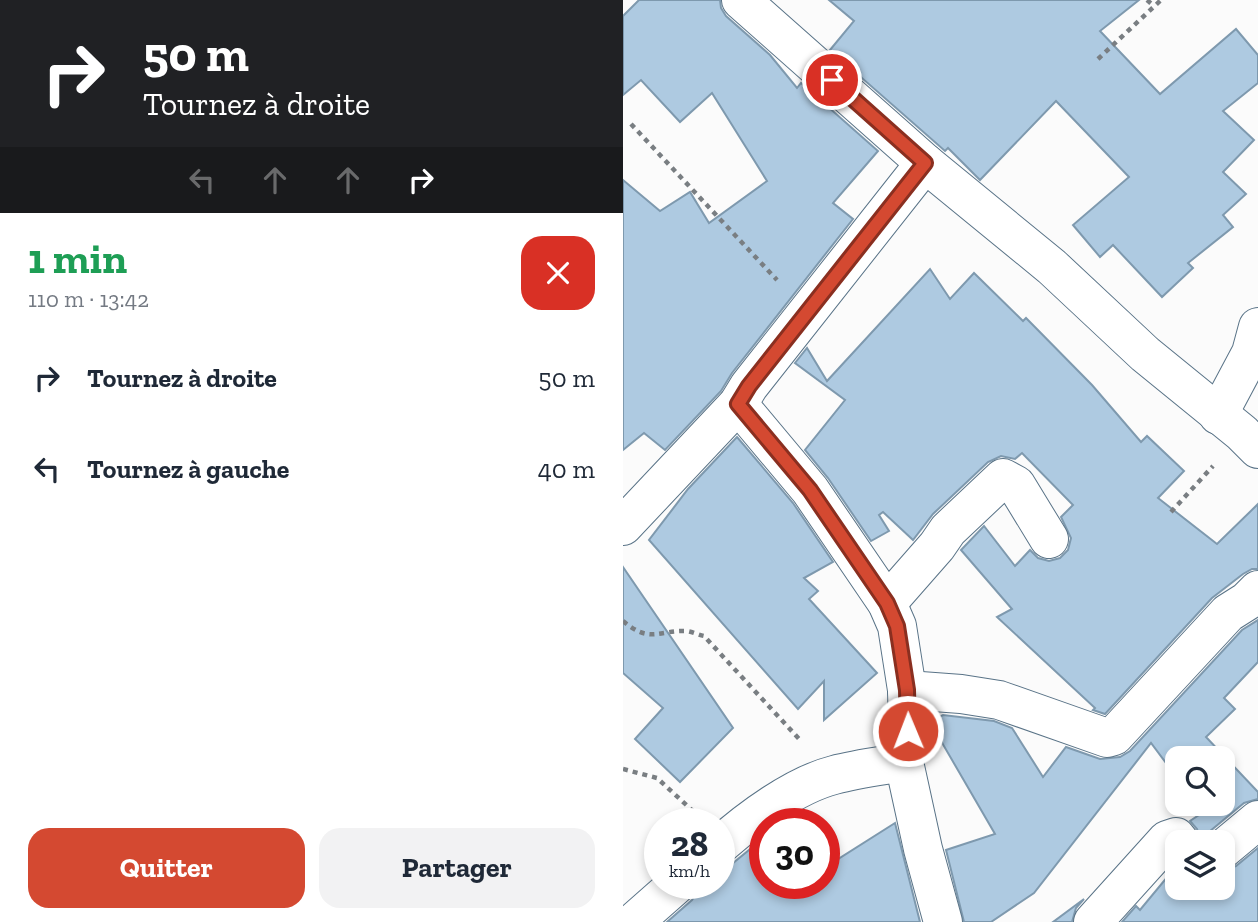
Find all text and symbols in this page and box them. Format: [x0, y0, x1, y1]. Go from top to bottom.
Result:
text: 50 m [143, 25, 249, 84]
icon: right [28, 28, 119, 119]
pin [802, 50, 862, 110]
icon: arrive [813, 61, 851, 99]
text: Tournez à droite [143, 85, 370, 123]
icon: left [183, 161, 221, 199]
icon: ahead [256, 161, 294, 199]
icon: ahead [329, 161, 367, 199]
icon: right [402, 161, 440, 199]
text: 1 min [28, 233, 127, 284]
button: close [521, 236, 595, 310]
text: 110 m · 13:42 [28, 285, 149, 313]
icon: right [28, 359, 66, 397]
text: Tournez à droite [87, 362, 277, 394]
text: 50 m [538, 362, 595, 394]
icon: left [28, 450, 66, 488]
text: Tournez à gauche [87, 453, 289, 485]
text: 40 m [538, 453, 595, 485]
position arrow [871, 694, 945, 768]
map controls [1165, 746, 1235, 900]
button: search [1165, 746, 1235, 816]
speed limit sign: 30 [749, 808, 840, 899]
text: 28 [671, 823, 708, 865]
button: Quitter [28, 828, 305, 908]
button: Partager [319, 828, 595, 908]
button: layers [1165, 830, 1235, 900]
text: km/h [669, 860, 710, 882]

